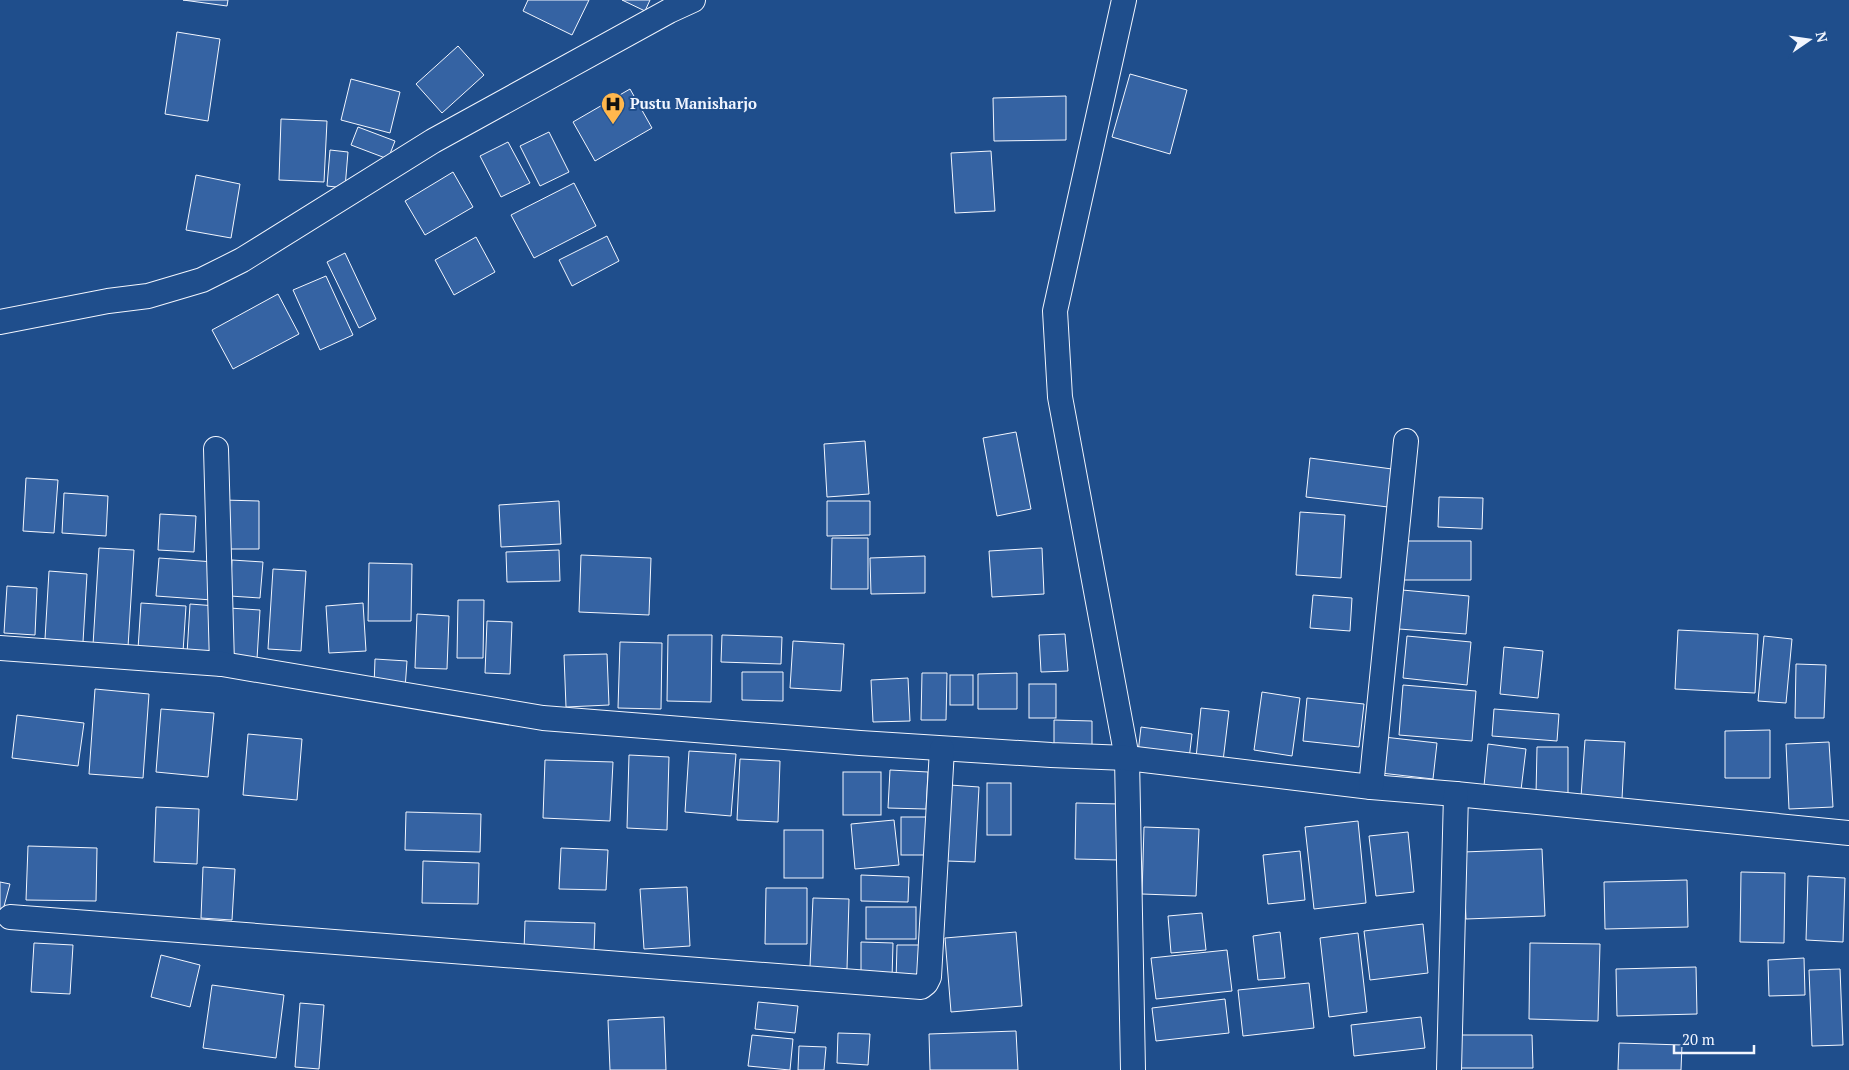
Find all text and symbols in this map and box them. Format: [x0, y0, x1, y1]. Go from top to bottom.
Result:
north arrow [1784, 15, 1834, 65]
text: N [1812, 30, 1833, 45]
hospital icon: Pustu Manisharjo [600, 91, 626, 125]
place label: Pustu Manisharjo [630, 93, 757, 113]
scale bar [1674, 1022, 1754, 1054]
text: 20 m [1682, 1029, 1715, 1049]

